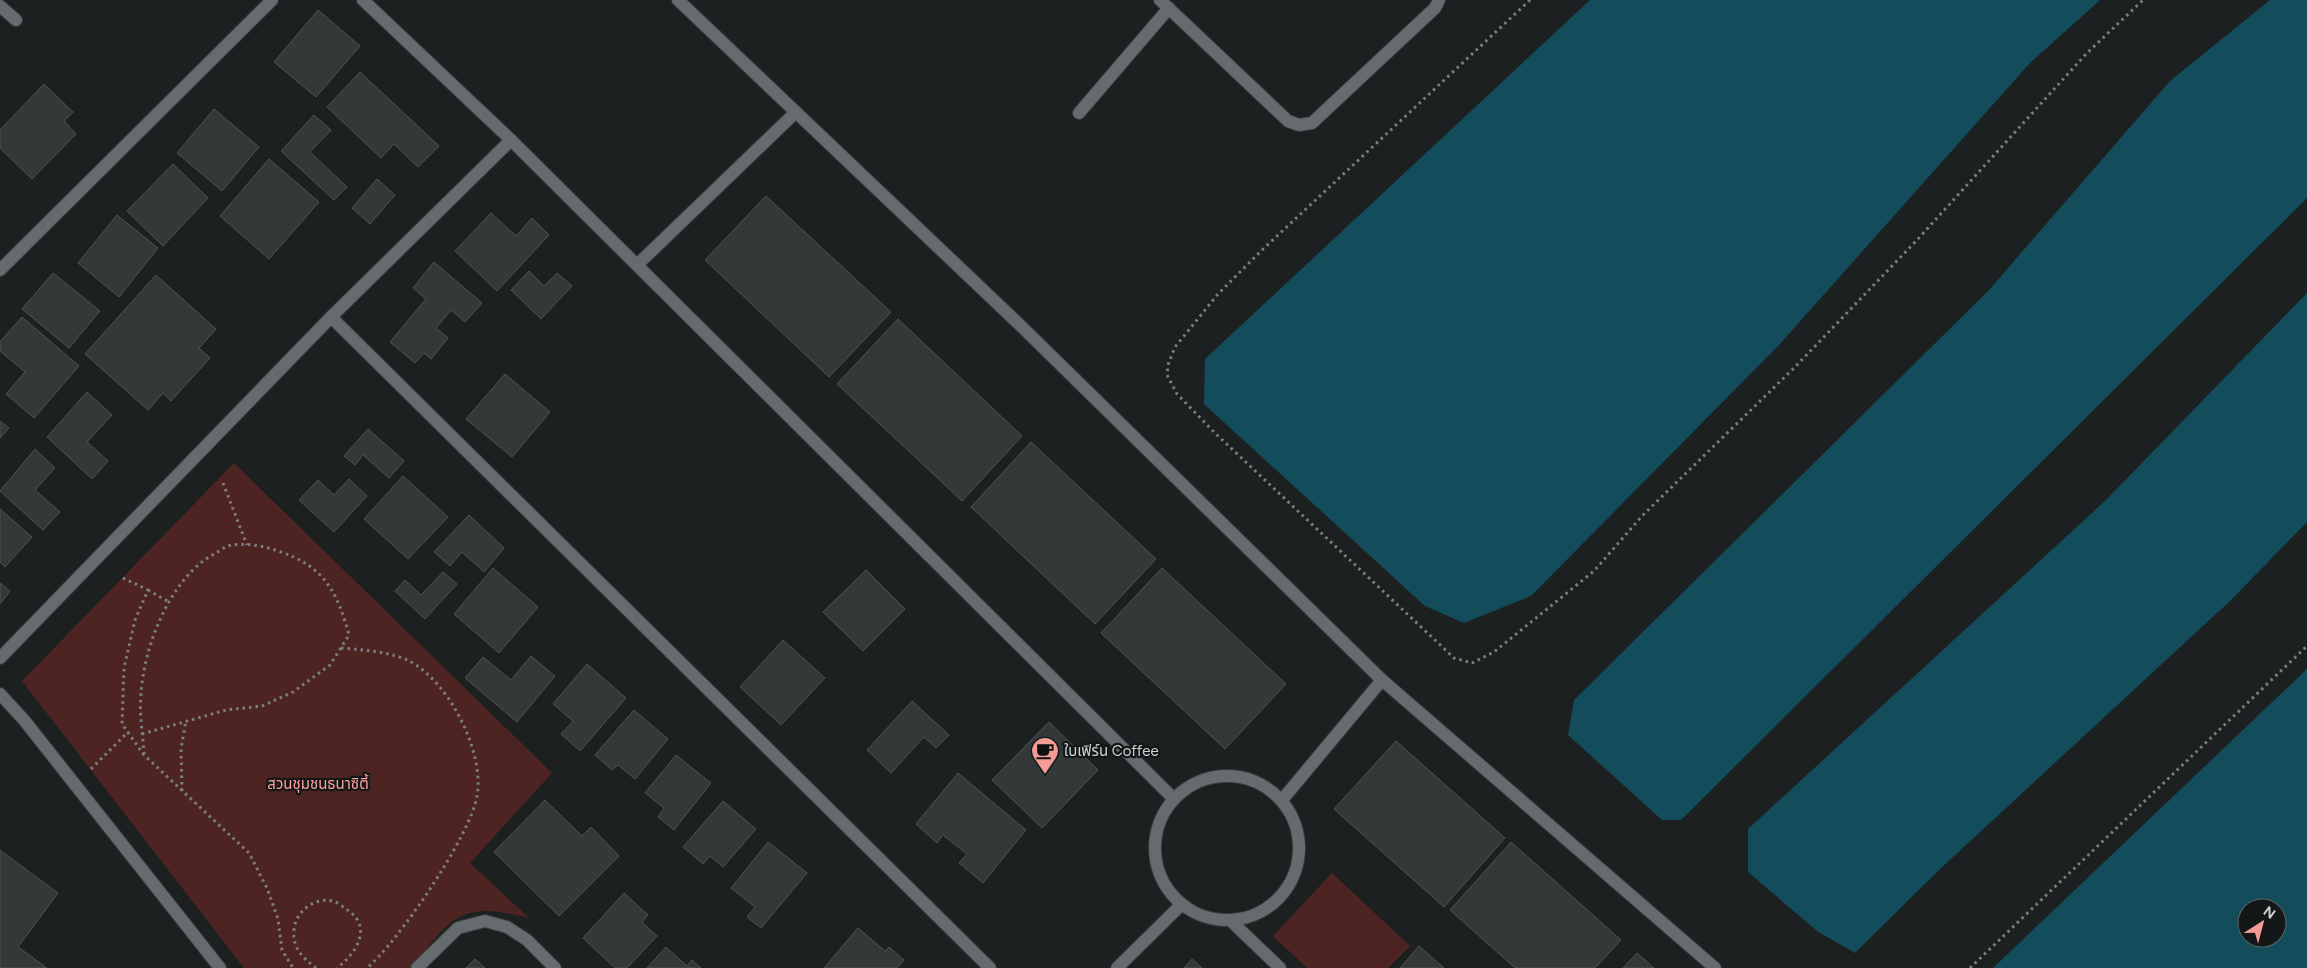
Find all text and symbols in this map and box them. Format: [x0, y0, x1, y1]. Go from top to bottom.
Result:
cafe icon: ใบเฟิร์น Coffee [1030, 736, 1060, 775]
place label: ใบเฟิร์น Coffee [1064, 742, 1159, 760]
park label: สวนชุมชนธนาซิตี้ [267, 773, 369, 793]
north arrow [2237, 898, 2287, 948]
text: N [2260, 903, 2279, 923]

